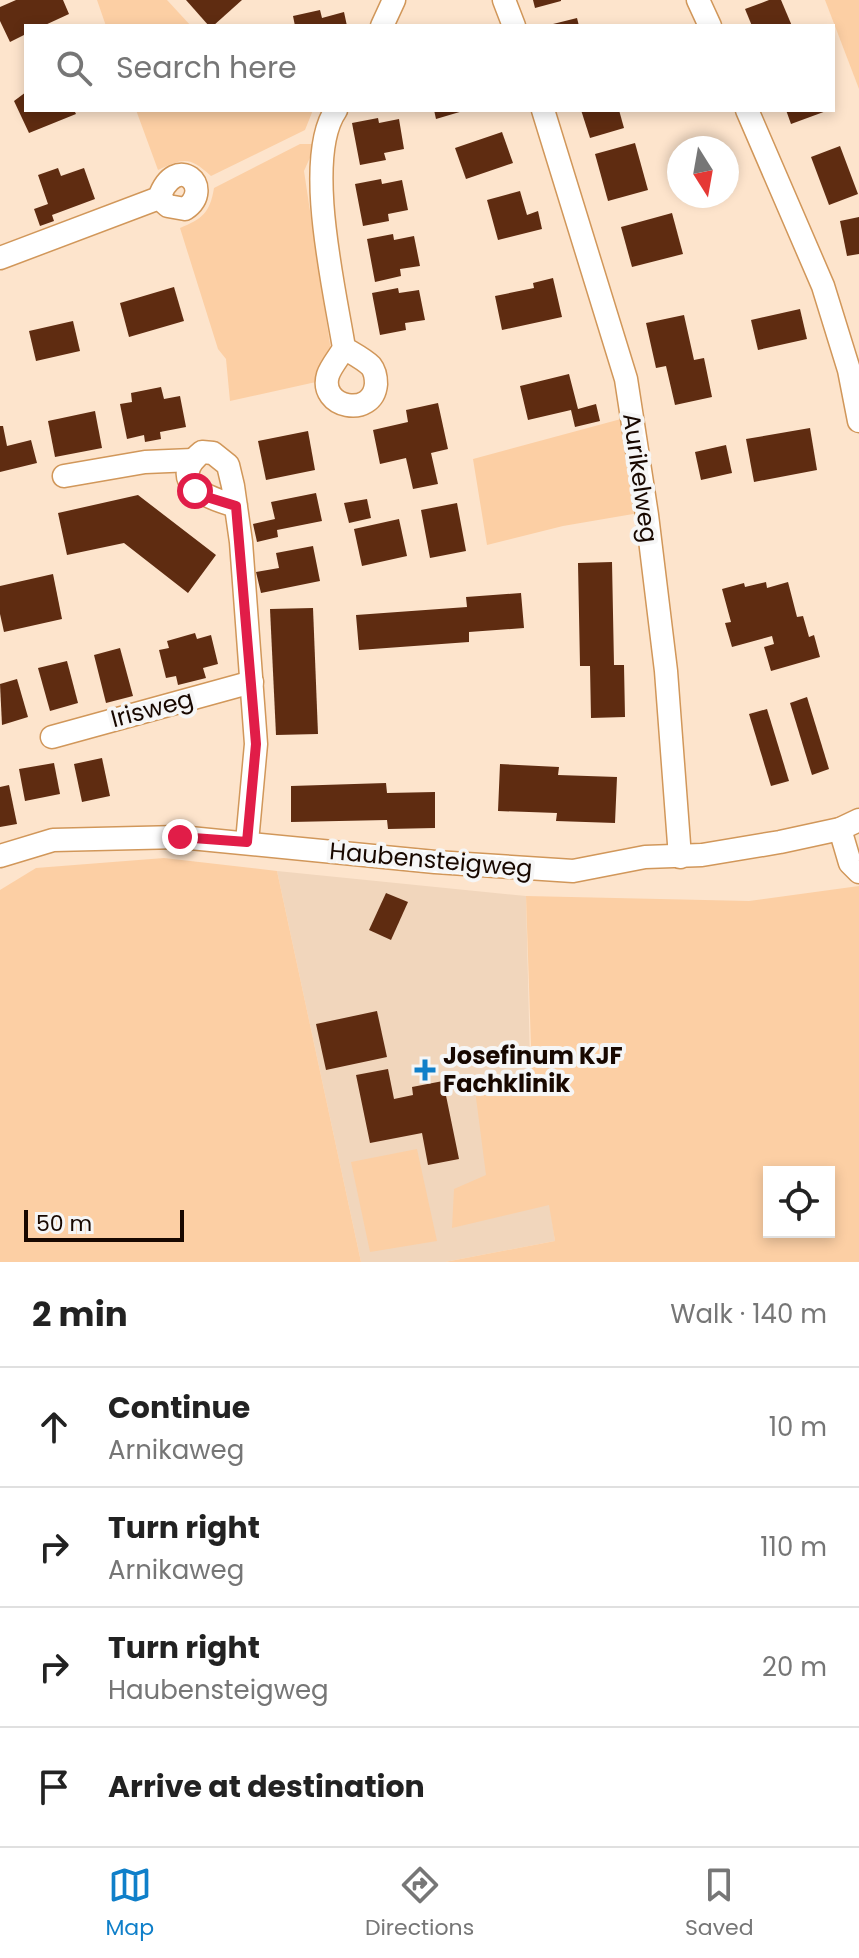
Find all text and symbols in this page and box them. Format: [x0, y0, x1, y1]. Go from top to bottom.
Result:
search box [24, 24, 835, 112]
icon: search [52, 46, 96, 90]
text: Search here [116, 46, 297, 89]
north arrow [667, 136, 739, 208]
street label: Aurikelweg [615, 411, 666, 545]
route start [177, 473, 213, 509]
street label: Irisweg [107, 682, 197, 735]
route end [162, 819, 198, 855]
street label: Haubensteigweg [328, 834, 534, 885]
place label: Josefinum KJF Fachklinik [443, 1039, 623, 1100]
marker: Josefinum KJF Fachklinik [414, 1059, 436, 1081]
map controls [763, 1166, 835, 1238]
button: locate [763, 1166, 835, 1238]
scale bar [24, 1206, 184, 1242]
text: 50 m [36, 1208, 92, 1239]
text: 2 min [32, 1290, 128, 1338]
text: Walk · 140 m [670, 1296, 827, 1332]
text: Continue [108, 1386, 250, 1429]
icon: ahead [32, 1405, 76, 1449]
text: 10 m [769, 1409, 827, 1445]
text: Arnikaweg [108, 1432, 244, 1468]
text: Turn right [108, 1506, 260, 1549]
icon: right [32, 1525, 76, 1569]
text: 110 m [760, 1529, 827, 1565]
text: Arnikaweg [108, 1552, 244, 1588]
text: Turn right [108, 1626, 260, 1669]
icon: right [32, 1645, 76, 1689]
text: 20 m [762, 1649, 827, 1685]
text: Haubensteigweg [108, 1672, 329, 1708]
icon: arrive [32, 1765, 76, 1809]
text: Arrive at destination [108, 1765, 425, 1808]
tab: Map [105, 1863, 154, 1944]
tab: Directions [365, 1863, 474, 1944]
tab: Saved [685, 1863, 754, 1944]

